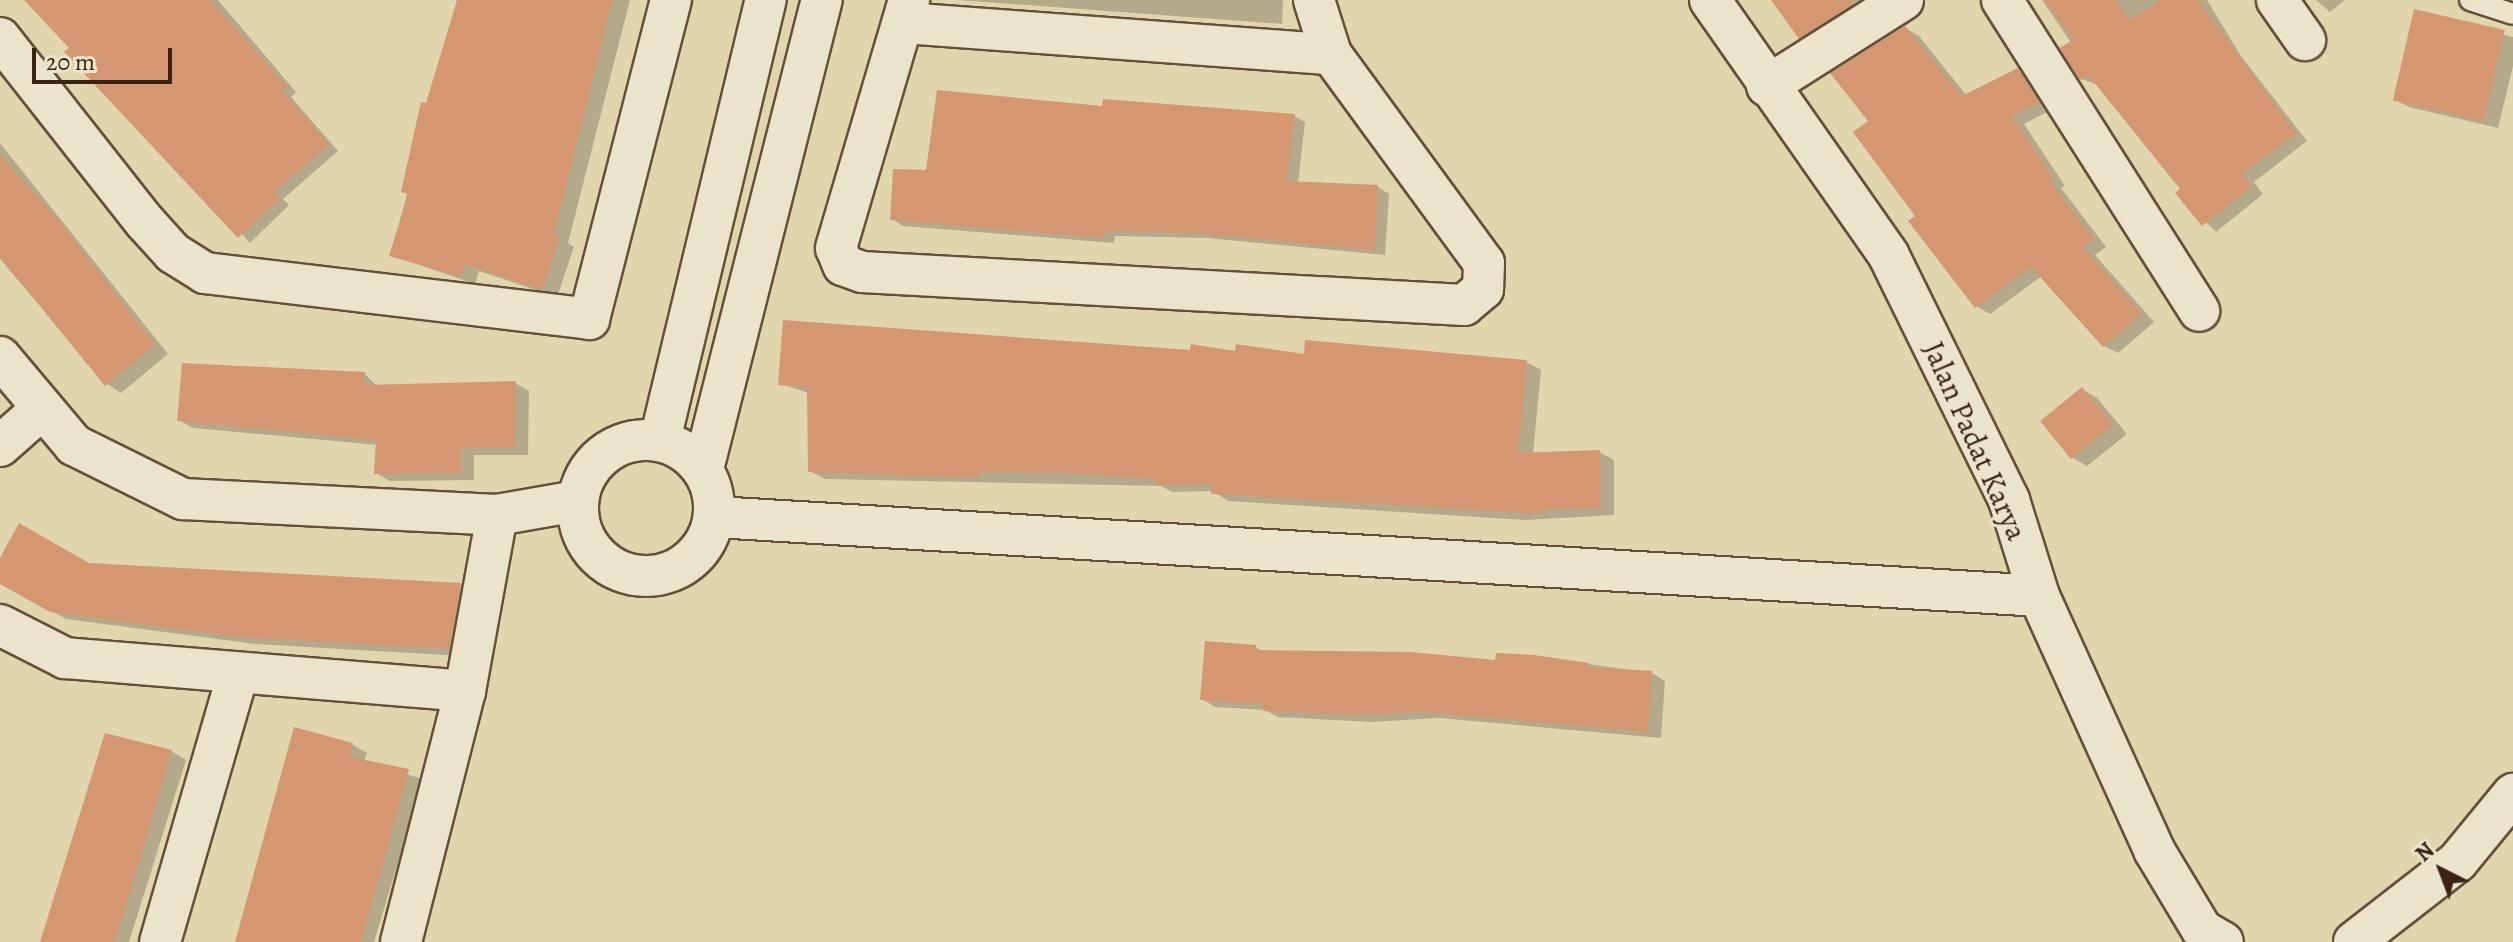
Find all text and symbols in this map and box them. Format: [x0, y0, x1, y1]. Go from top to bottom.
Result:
scale bar [36, 32, 176, 82]
text: 20 m [46, 46, 95, 78]
street label: Jalan Padat Karya [1915, 336, 2035, 546]
north arrow [2401, 830, 2481, 910]
text: N [2409, 836, 2441, 869]

